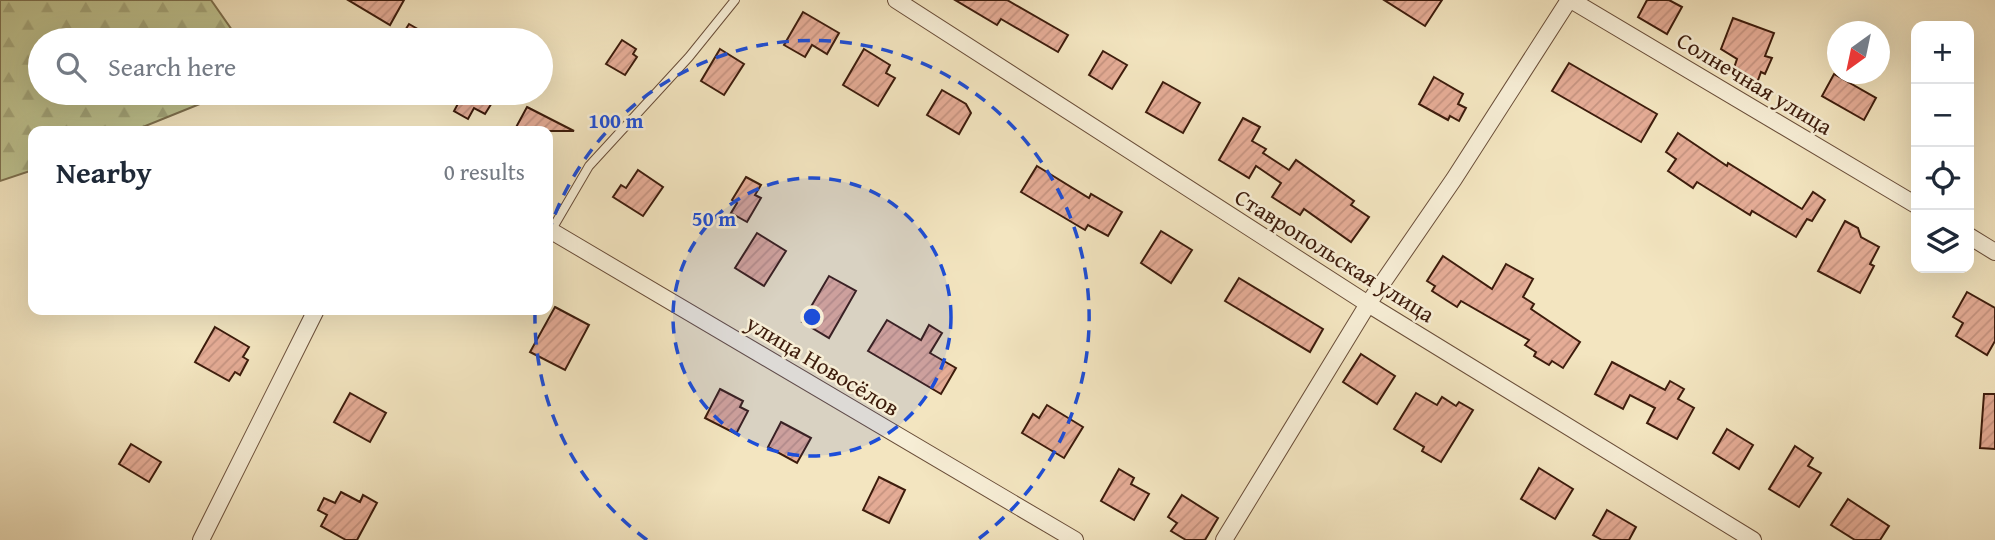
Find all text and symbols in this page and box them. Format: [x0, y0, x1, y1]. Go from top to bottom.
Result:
north arrow [1827, 21, 1890, 84]
map controls [1911, 21, 1974, 273]
button: + [1911, 21, 1974, 84]
street label: Солнечная улица [1671, 23, 1839, 143]
search box [28, 28, 553, 105]
text: Search here [108, 47, 236, 86]
icon: search [52, 48, 90, 86]
button: − [1911, 84, 1974, 147]
text: 100 m [588, 105, 644, 136]
button: locate [1911, 147, 1974, 210]
text: Nearby [56, 150, 152, 194]
text: 0 results [444, 155, 525, 188]
street label: Ставропольская улица [1229, 180, 1441, 330]
text: 50 m [692, 203, 736, 234]
button: layers [1911, 210, 1974, 273]
centre of rings [800, 305, 824, 329]
street label: улица Новосёлов [739, 306, 906, 424]

